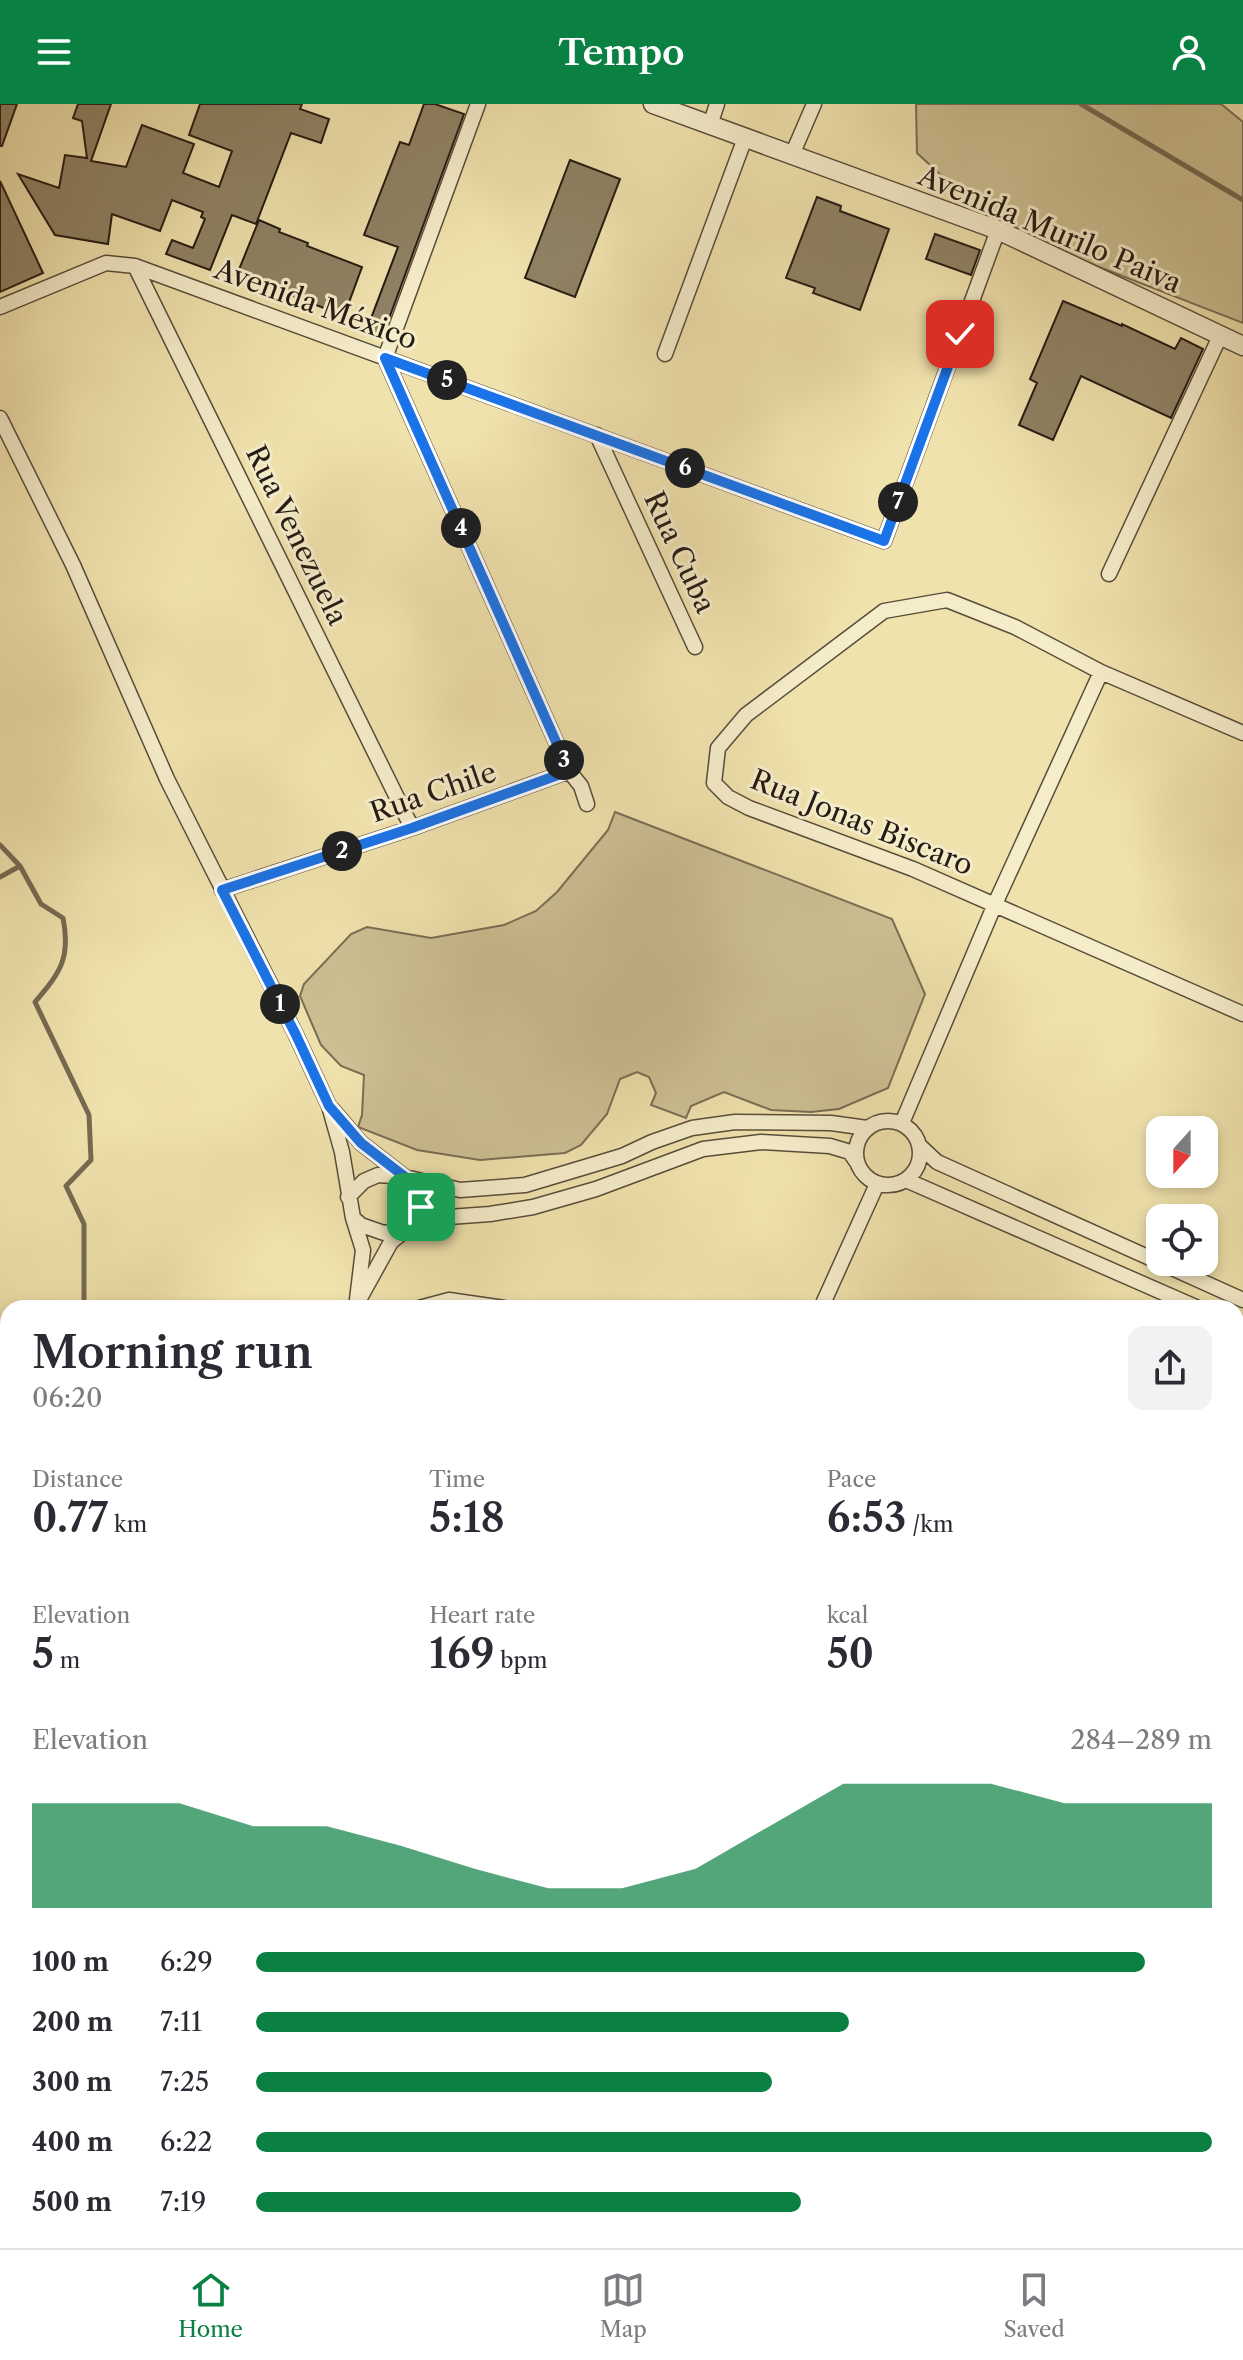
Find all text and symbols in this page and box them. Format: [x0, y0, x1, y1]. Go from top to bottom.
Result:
icon: menu [32, 30, 76, 74]
text: Tempo [558, 30, 685, 74]
icon: person [1167, 30, 1211, 74]
street label: Avenida Murilo Paiva [912, 158, 1187, 300]
street label: Avenida México [209, 251, 422, 356]
pin [926, 300, 994, 368]
icon: check [938, 312, 982, 356]
pin: 5 [427, 360, 467, 400]
text: 5 [441, 366, 453, 393]
street label: Rua Venezuela [239, 440, 355, 631]
pin: 6 [665, 448, 705, 488]
text: 6 [678, 454, 692, 481]
pin: 7 [878, 482, 918, 522]
street label: Rua Cuba [637, 486, 723, 618]
text: 7 [892, 488, 904, 515]
pin: 4 [441, 508, 481, 548]
text: 4 [454, 514, 468, 541]
pin: 3 [544, 740, 584, 780]
text: 3 [558, 746, 570, 773]
street label: Rua Chile [365, 755, 501, 829]
street label: Rua Jonas Biscaro [746, 762, 978, 882]
pin: 2 [322, 831, 362, 871]
text: 2 [336, 837, 349, 864]
pin: 1 [260, 984, 300, 1024]
text: 1 [275, 990, 285, 1017]
north arrow [1146, 1116, 1218, 1188]
map controls [1146, 1116, 1218, 1276]
pin [387, 1173, 455, 1241]
icon: arrive [399, 1185, 443, 1229]
button: locate [1146, 1204, 1218, 1276]
text: Morning run [32, 1325, 313, 1379]
button: share [1128, 1326, 1212, 1410]
text: 06:20 [32, 1382, 102, 1414]
text: Distance [32, 1466, 123, 1493]
text: Time [429, 1466, 485, 1493]
text: Pace [827, 1466, 876, 1493]
text: 0.77 [32, 1493, 108, 1542]
text: 5:18 [429, 1493, 505, 1542]
text: 6:53 [827, 1493, 906, 1542]
text: km [108, 1511, 147, 1538]
text: /km [906, 1511, 953, 1538]
text: Elevation [32, 1602, 130, 1629]
text: Heart rate [429, 1602, 535, 1629]
text: kcal [827, 1602, 868, 1629]
text: 5 [32, 1629, 54, 1678]
text: 169 [429, 1629, 494, 1678]
text: 50 [827, 1629, 874, 1678]
text: m [54, 1647, 80, 1674]
text: bpm [494, 1647, 548, 1674]
text: Elevation [32, 1724, 148, 1756]
text: 284–289 m [1071, 1724, 1212, 1756]
text: 100 m [32, 1946, 109, 1978]
text: 6:29 [160, 1946, 213, 1978]
text: 200 m [32, 2006, 113, 2038]
text: 7:11 [160, 2006, 202, 2038]
text: 300 m [32, 2066, 112, 2098]
text: 7:25 [160, 2066, 209, 2098]
text: 400 m [32, 2126, 113, 2158]
text: 6:22 [160, 2126, 212, 2158]
text: 500 m [32, 2186, 112, 2218]
text: 7:19 [160, 2186, 206, 2218]
tab: Home [178, 2268, 243, 2343]
tab: Map [600, 2268, 647, 2343]
tab: Saved [1004, 2268, 1065, 2343]

